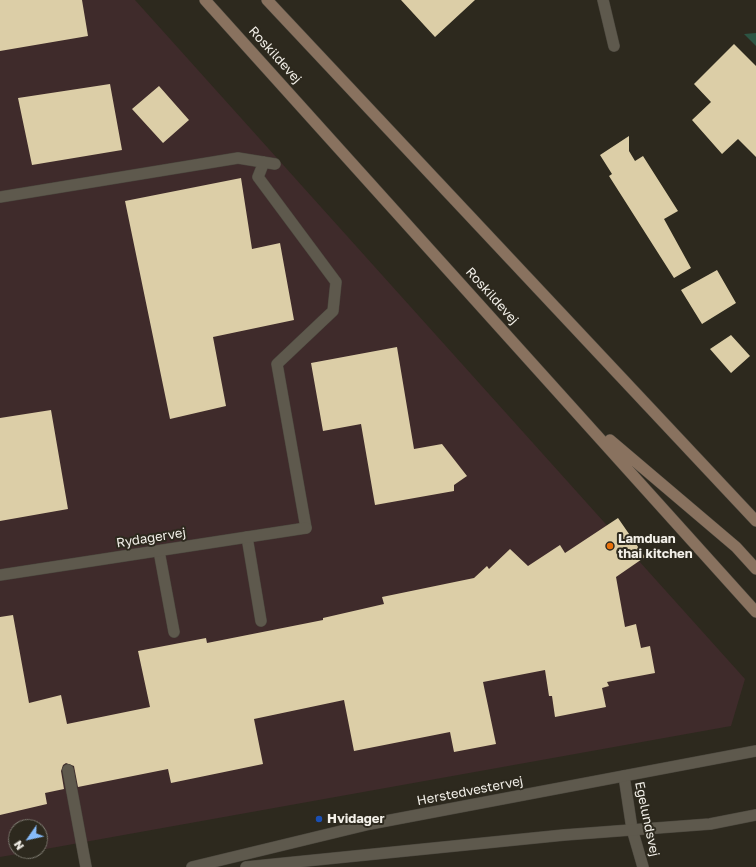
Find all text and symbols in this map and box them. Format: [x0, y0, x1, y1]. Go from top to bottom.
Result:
street label: Roskildevej [245, 23, 305, 87]
street label: Roskildevej [462, 264, 522, 328]
street label: Rydagervej [115, 525, 187, 551]
place label: Lamduan thai kitchen [618, 531, 693, 562]
marker: Lamduan thai kitchen [605, 541, 615, 551]
street label: Herstedvestervej [416, 773, 524, 809]
street label: Egelundsvej [631, 780, 663, 858]
place label: Hvidager [327, 811, 385, 827]
marker: Hvidager [314, 814, 324, 824]
north arrow [8, 819, 48, 859]
text: N [11, 838, 26, 853]

